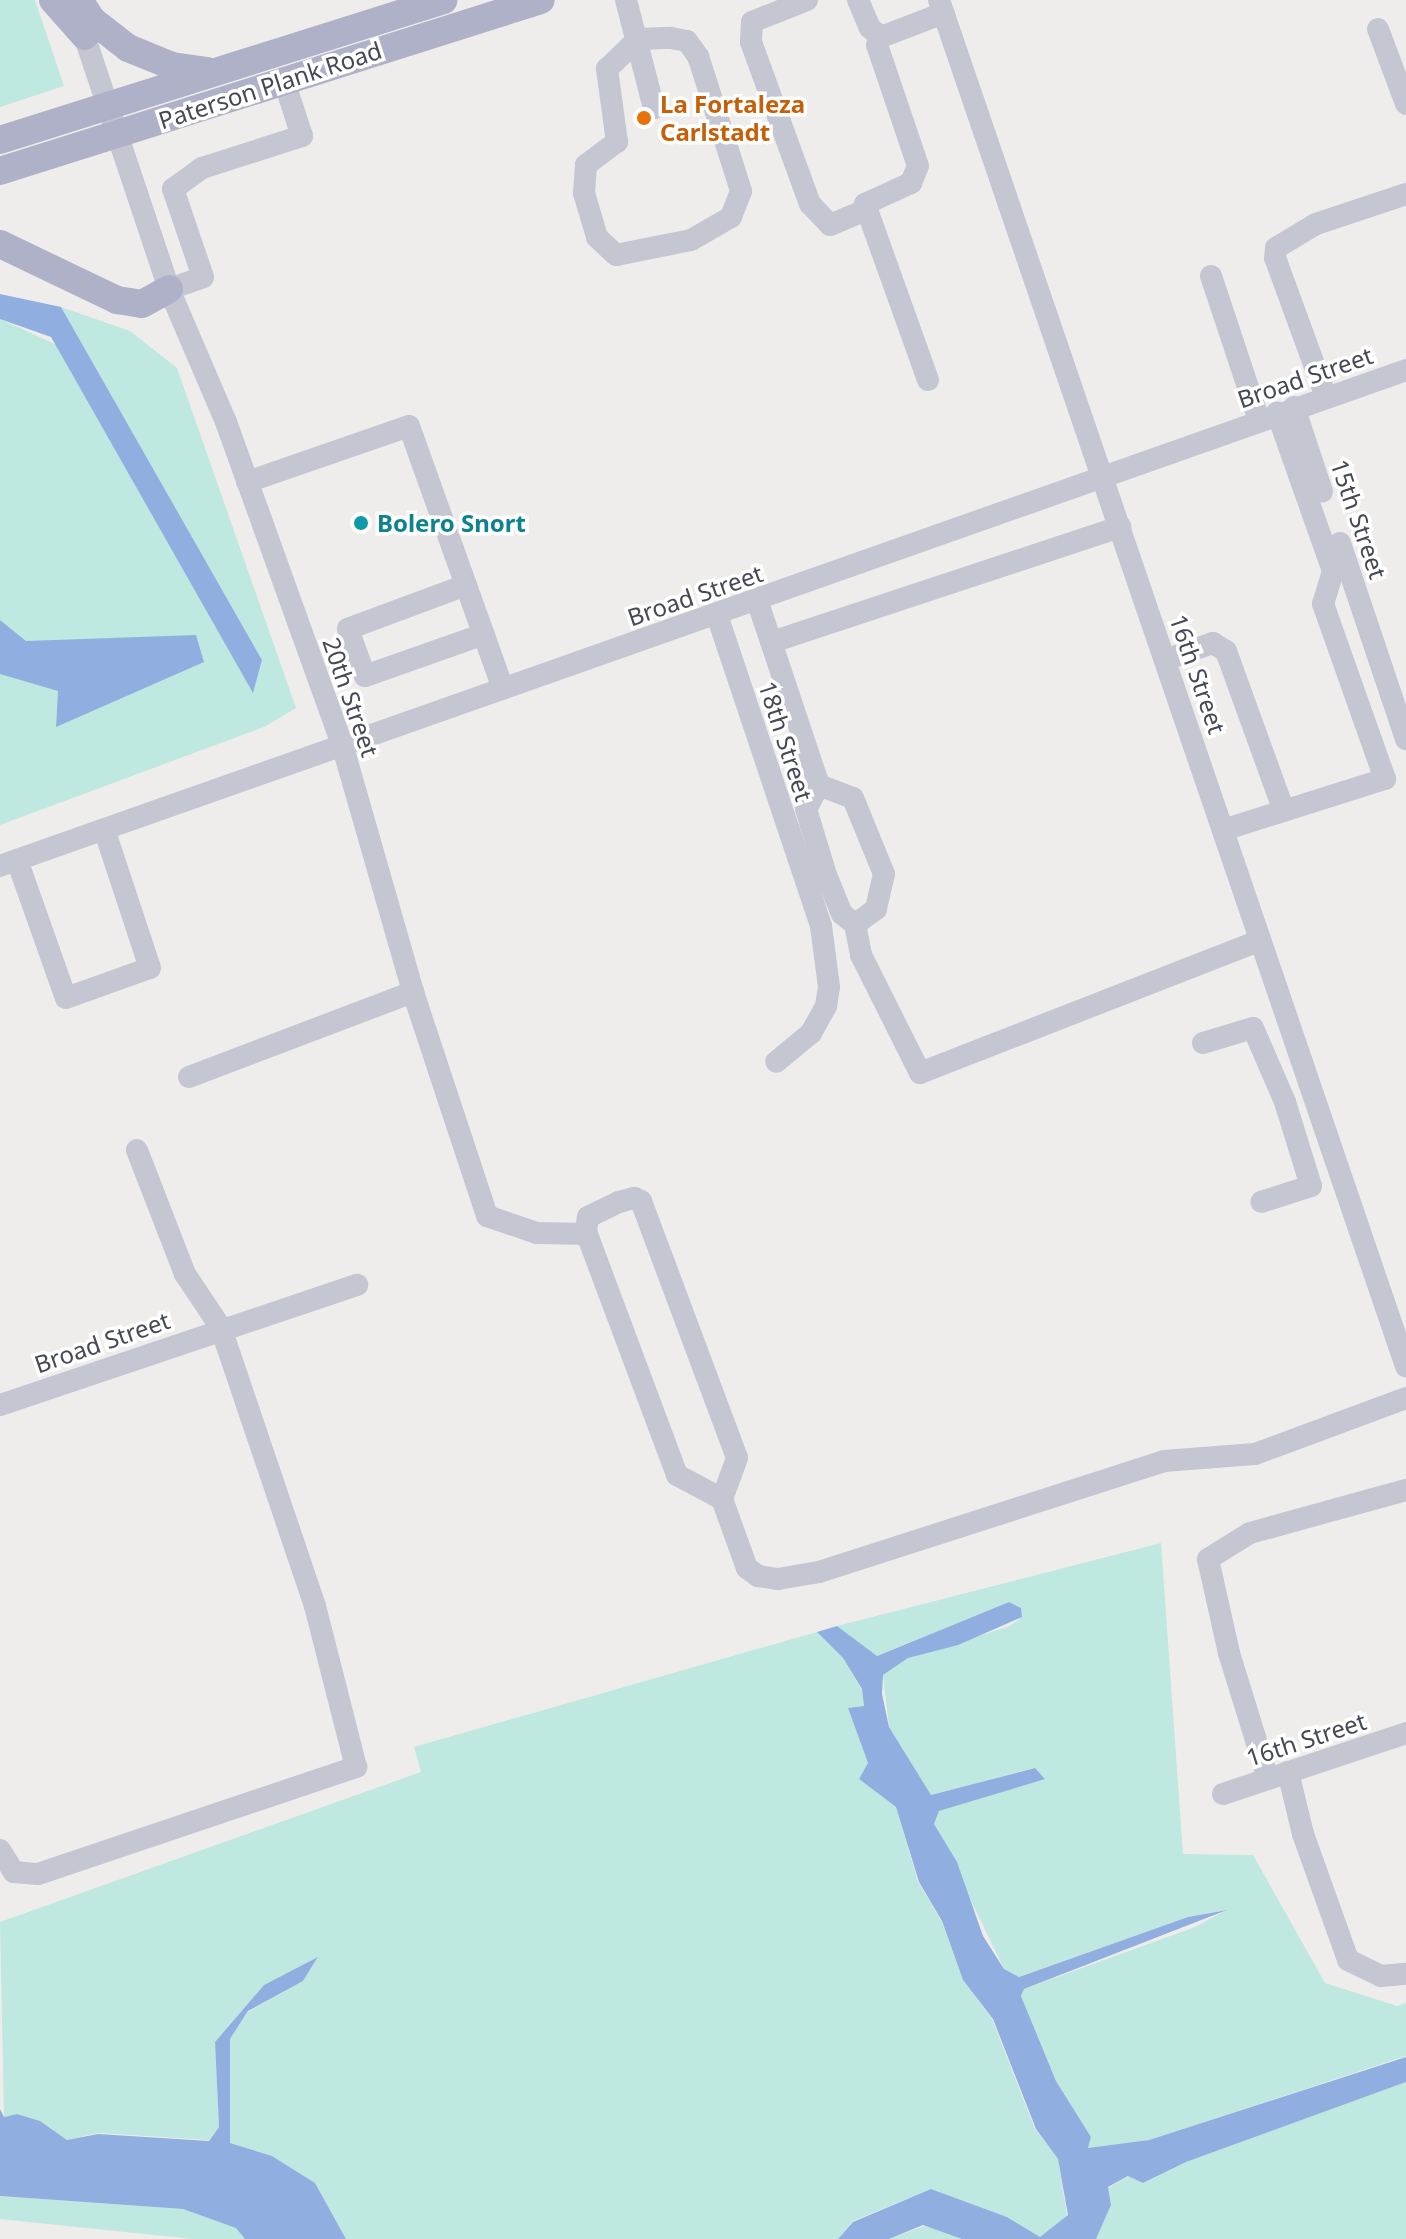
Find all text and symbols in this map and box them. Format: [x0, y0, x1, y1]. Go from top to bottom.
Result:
street label: Paterson Plank Road [155, 35, 385, 135]
place label: La Fortaleza Carlstadt [660, 90, 805, 146]
marker: La Fortaleza Carlstadt [635, 109, 653, 127]
street label: Broad Street [1234, 340, 1376, 414]
street label: 15th Street [1325, 456, 1393, 582]
place label: Bolero Snort [377, 509, 526, 537]
marker: Bolero Snort [352, 514, 370, 532]
street label: Broad Street [624, 558, 766, 632]
street label: 16th Street [1164, 611, 1232, 737]
street label: 20th Street [317, 634, 385, 760]
street label: 18th Street [753, 677, 819, 805]
street label: Broad Street [31, 1305, 173, 1379]
street label: 16th Street [1242, 1706, 1370, 1772]

